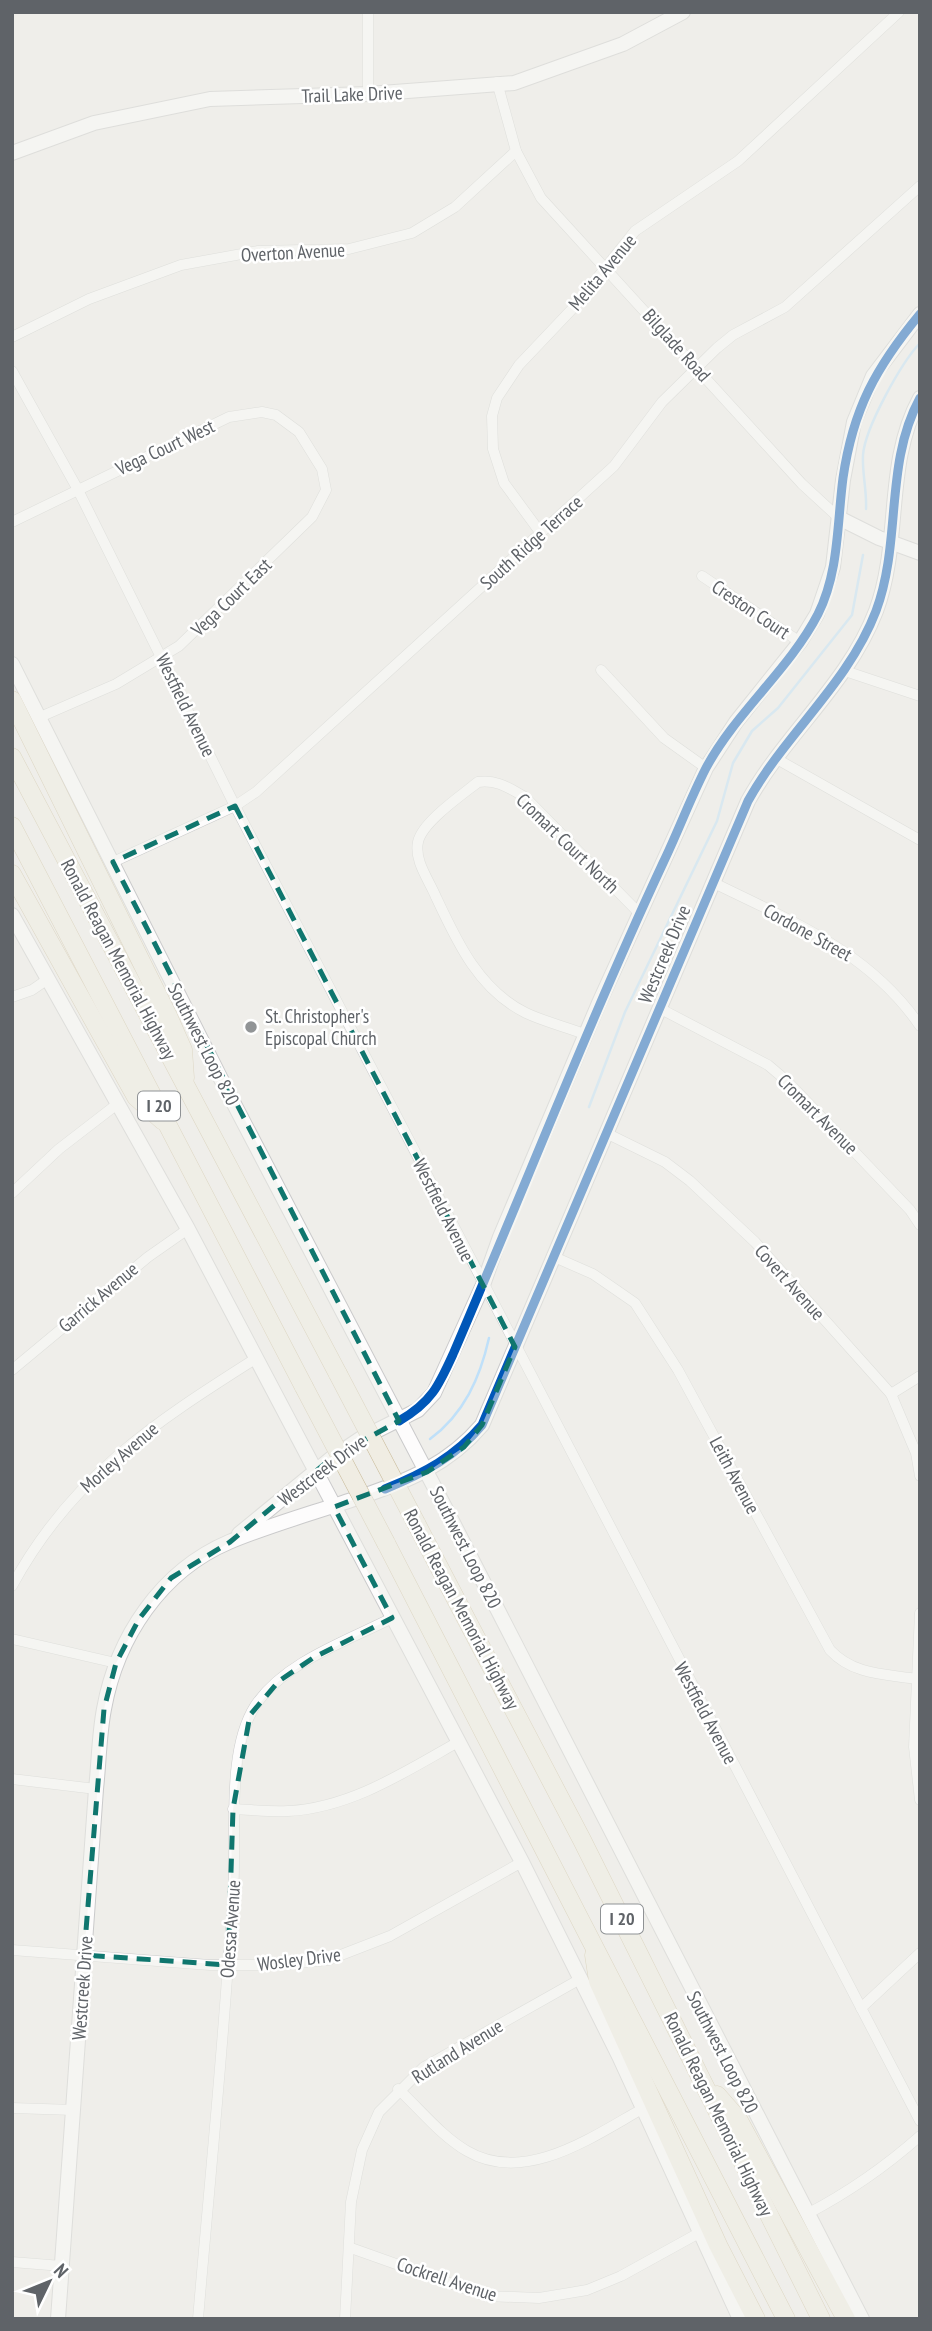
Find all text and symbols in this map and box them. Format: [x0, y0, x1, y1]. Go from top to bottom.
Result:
street label: Trail Lake Drive [301, 80, 403, 108]
street label: Melita Avenue [563, 229, 641, 315]
street label: Overton Avenue [240, 237, 346, 267]
street label: Bilglade Road [638, 303, 716, 387]
street label: Vega Court West [111, 413, 219, 481]
street label: South Ridge Terrace [475, 490, 587, 594]
street label: Vega Court East [185, 552, 277, 642]
street label: Creston Court [707, 574, 795, 644]
street label: Westfield Avenue [151, 649, 221, 761]
street label: Cromart Court North [511, 788, 625, 898]
street label: Ronald Reagan Memorial Highway [56, 854, 183, 1064]
street label: Cordone Street [760, 898, 857, 967]
street label: Westcreek Drive [633, 901, 696, 1007]
street label: Southwest Loop 820 [163, 979, 245, 1109]
place label: St. Christopher's Episcopal Church [265, 1004, 377, 1050]
marker: St. Christopher's Episcopal Church [243, 1019, 259, 1035]
street label: Cromart Avenue [773, 1069, 863, 1159]
road number: I 20 [138, 1092, 180, 1120]
street label: Westfield Avenue [408, 1155, 480, 1265]
street label: Covert Avenue [750, 1239, 830, 1325]
street label: Garrick Avenue [53, 1257, 143, 1337]
street label: Morley Avenue [75, 1416, 163, 1497]
street label: Westcreek Drive [273, 1429, 371, 1511]
street label: Leith Avenue [705, 1432, 765, 1518]
street label: Southwest Loop 820 [425, 1482, 507, 1612]
street label: Ronald Reagan Memorial Highway [399, 1504, 526, 1714]
street label: Westfield Avenue [669, 1658, 743, 1768]
street label: Odessa Avenue [215, 1879, 245, 1979]
road number: I 20 [601, 1905, 643, 1934]
street label: Westcreek Drive [66, 1935, 98, 2041]
street label: Wosley Drive [256, 1942, 342, 1976]
street label: Southwest Loop 820 [682, 1987, 764, 2117]
street label: Ronald Reagan Memorial Highway [659, 2008, 779, 2221]
street label: Rutland Avenue [407, 2014, 507, 2088]
north arrow [14, 2247, 84, 2317]
street label: Cockrell Avenue [394, 2252, 500, 2307]
text: N [49, 2258, 74, 2282]

